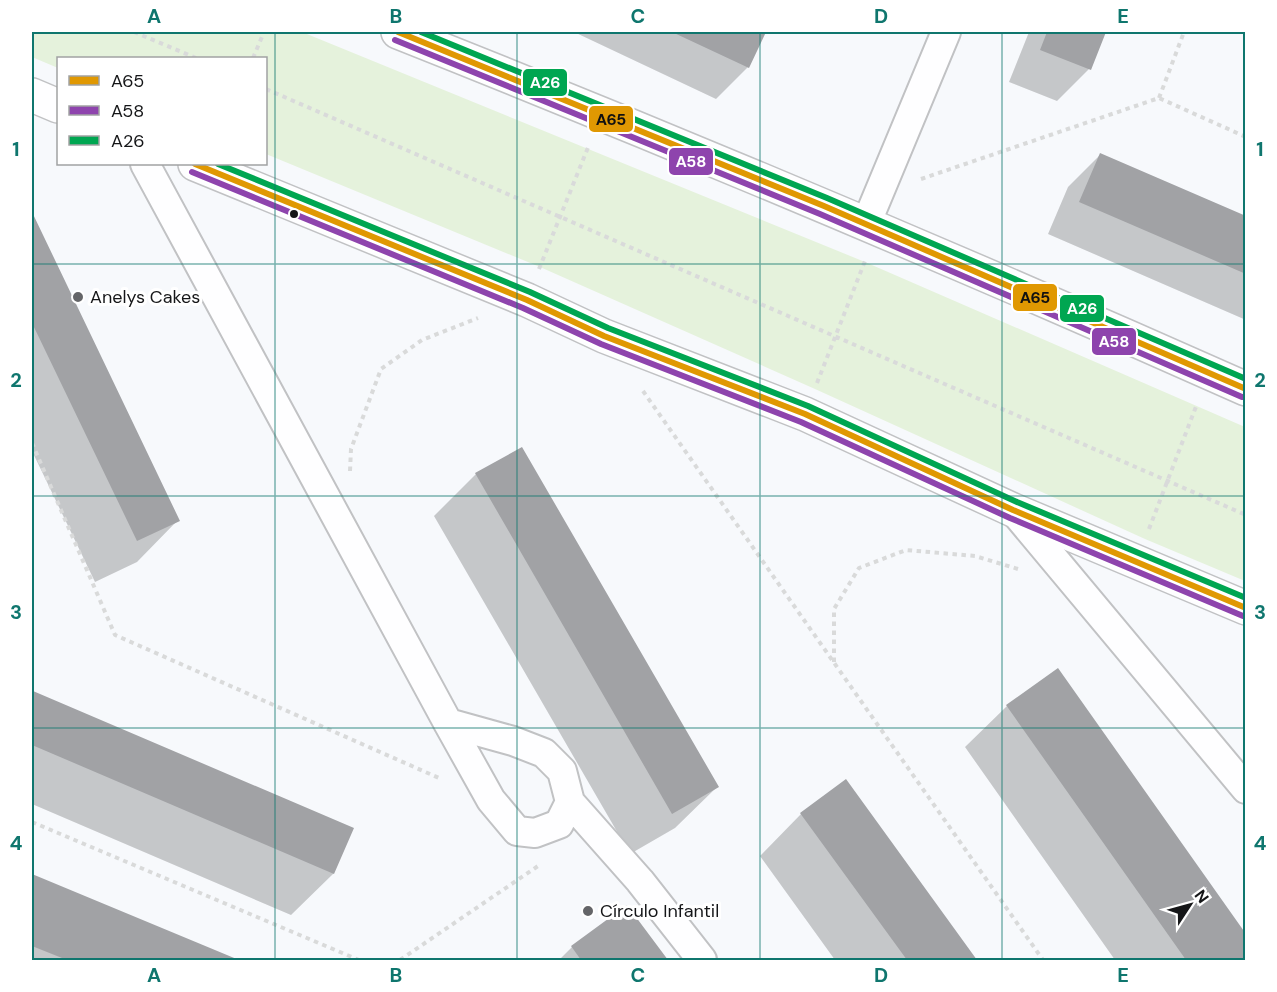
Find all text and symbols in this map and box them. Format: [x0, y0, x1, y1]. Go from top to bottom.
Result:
text: A [147, 3, 161, 29]
text: B [390, 3, 402, 29]
text: C [631, 3, 645, 29]
text: D [874, 3, 888, 29]
text: E [1117, 3, 1129, 29]
legend [57, 57, 267, 165]
line badge: A26 [522, 68, 568, 97]
text: A65 [111, 69, 144, 93]
text: A26 [530, 72, 560, 93]
text: A58 [111, 99, 144, 123]
line badge: A65 [588, 105, 634, 133]
text: A65 [596, 109, 626, 130]
text: A26 [111, 129, 145, 153]
text: 1 [12, 136, 20, 162]
text: 1 [1256, 136, 1264, 162]
line badge: A58 [668, 147, 714, 176]
text: A58 [676, 151, 706, 172]
unlabelled marker [288, 208, 300, 220]
line badge: A65 [1012, 283, 1058, 312]
place label: Anelys Cakes [90, 285, 200, 309]
text: A65 [1020, 287, 1050, 308]
marker: Anelys Cakes [71, 290, 85, 304]
line badge: A26 [1059, 294, 1105, 323]
text: A26 [1067, 298, 1097, 319]
line badge: A58 [1091, 327, 1137, 356]
text: A58 [1099, 331, 1129, 352]
text: 2 [10, 367, 22, 393]
text: 2 [1254, 367, 1266, 393]
text: 3 [10, 599, 22, 625]
text: 3 [1254, 599, 1266, 625]
text: 4 [10, 830, 23, 856]
text: 4 [1254, 830, 1267, 856]
north arrow [1160, 875, 1220, 935]
text: N [1190, 886, 1214, 907]
place label: Círculo Infantil [600, 899, 719, 923]
marker: Círculo Infantil [581, 904, 595, 918]
text: A [147, 962, 161, 988]
text: B [390, 962, 402, 988]
text: C [631, 962, 645, 988]
text: D [874, 962, 888, 988]
text: E [1117, 962, 1129, 988]

